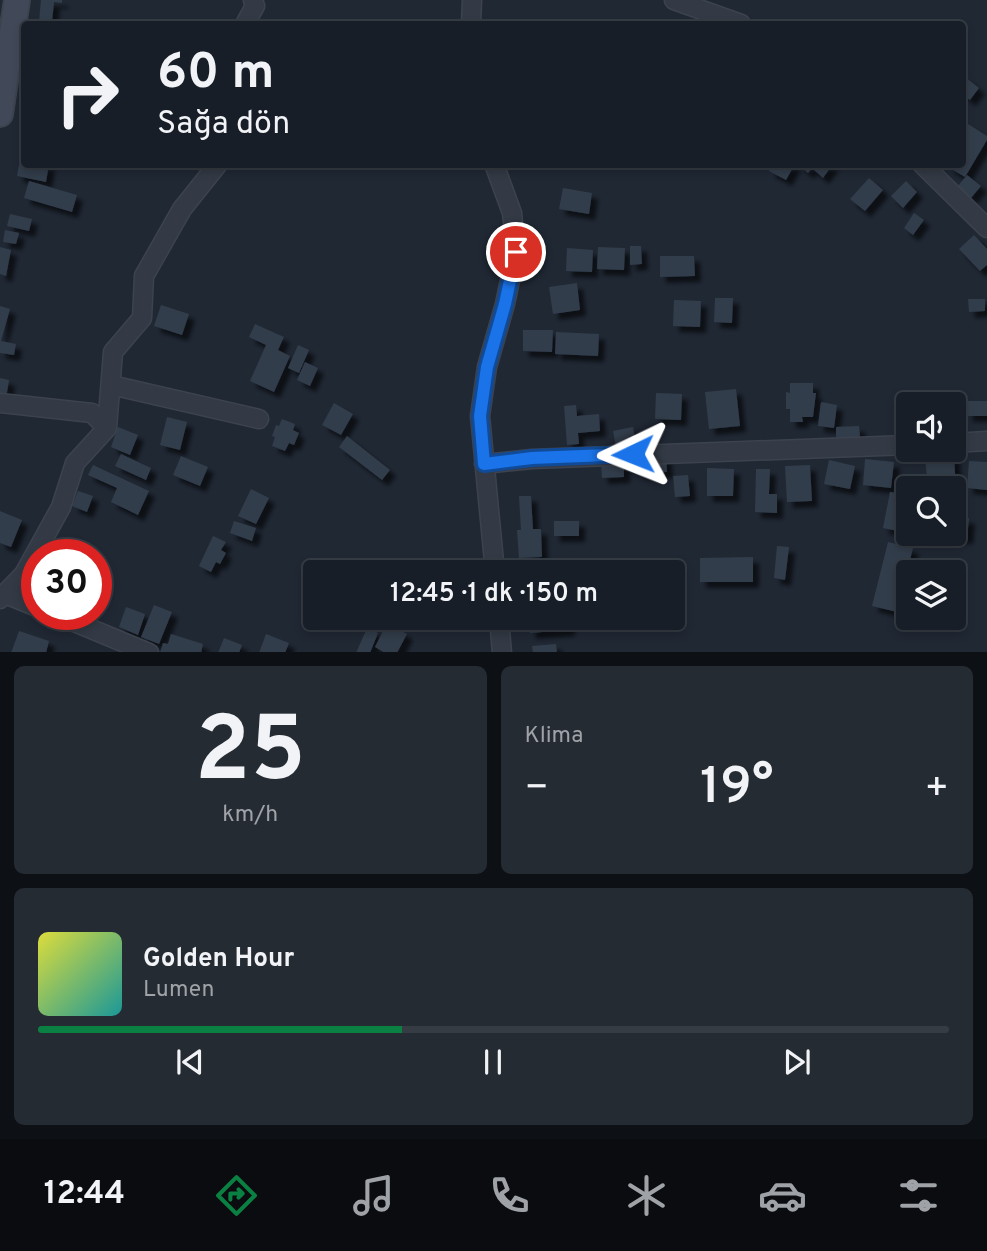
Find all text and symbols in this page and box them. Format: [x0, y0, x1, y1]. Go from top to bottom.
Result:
text: 60 m [157, 44, 275, 106]
icon: right [42, 49, 133, 140]
text: Sağa dön [157, 105, 290, 145]
pin [486, 222, 546, 282]
icon: arrive [497, 233, 535, 271]
map controls [896, 392, 966, 630]
button: sound [896, 392, 966, 462]
position arrow [596, 417, 670, 491]
button: search [896, 476, 966, 546]
speed limit sign: 30 [21, 539, 112, 630]
button: layers [896, 560, 966, 630]
text: 12:45 · 1 dk · 150 m [390, 578, 598, 611]
text: 25 [195, 698, 306, 813]
text: Klima [525, 722, 583, 751]
text: 19° [700, 756, 774, 822]
text: − [525, 765, 549, 814]
text: + [924, 765, 949, 814]
text: km/h [222, 801, 278, 830]
text: Golden Hour [143, 943, 294, 976]
text: Lumen [143, 976, 214, 1005]
icon: previous [171, 1043, 209, 1081]
icon: pause [474, 1043, 512, 1081]
icon: next [778, 1043, 816, 1081]
icon: directions [212, 1171, 261, 1220]
icon: music [349, 1171, 398, 1220]
icon: phone [485, 1171, 534, 1220]
icon: climate [622, 1171, 671, 1220]
icon: car [758, 1171, 807, 1220]
icon: filters [894, 1171, 943, 1220]
text: 12:44 [44, 1175, 125, 1215]

